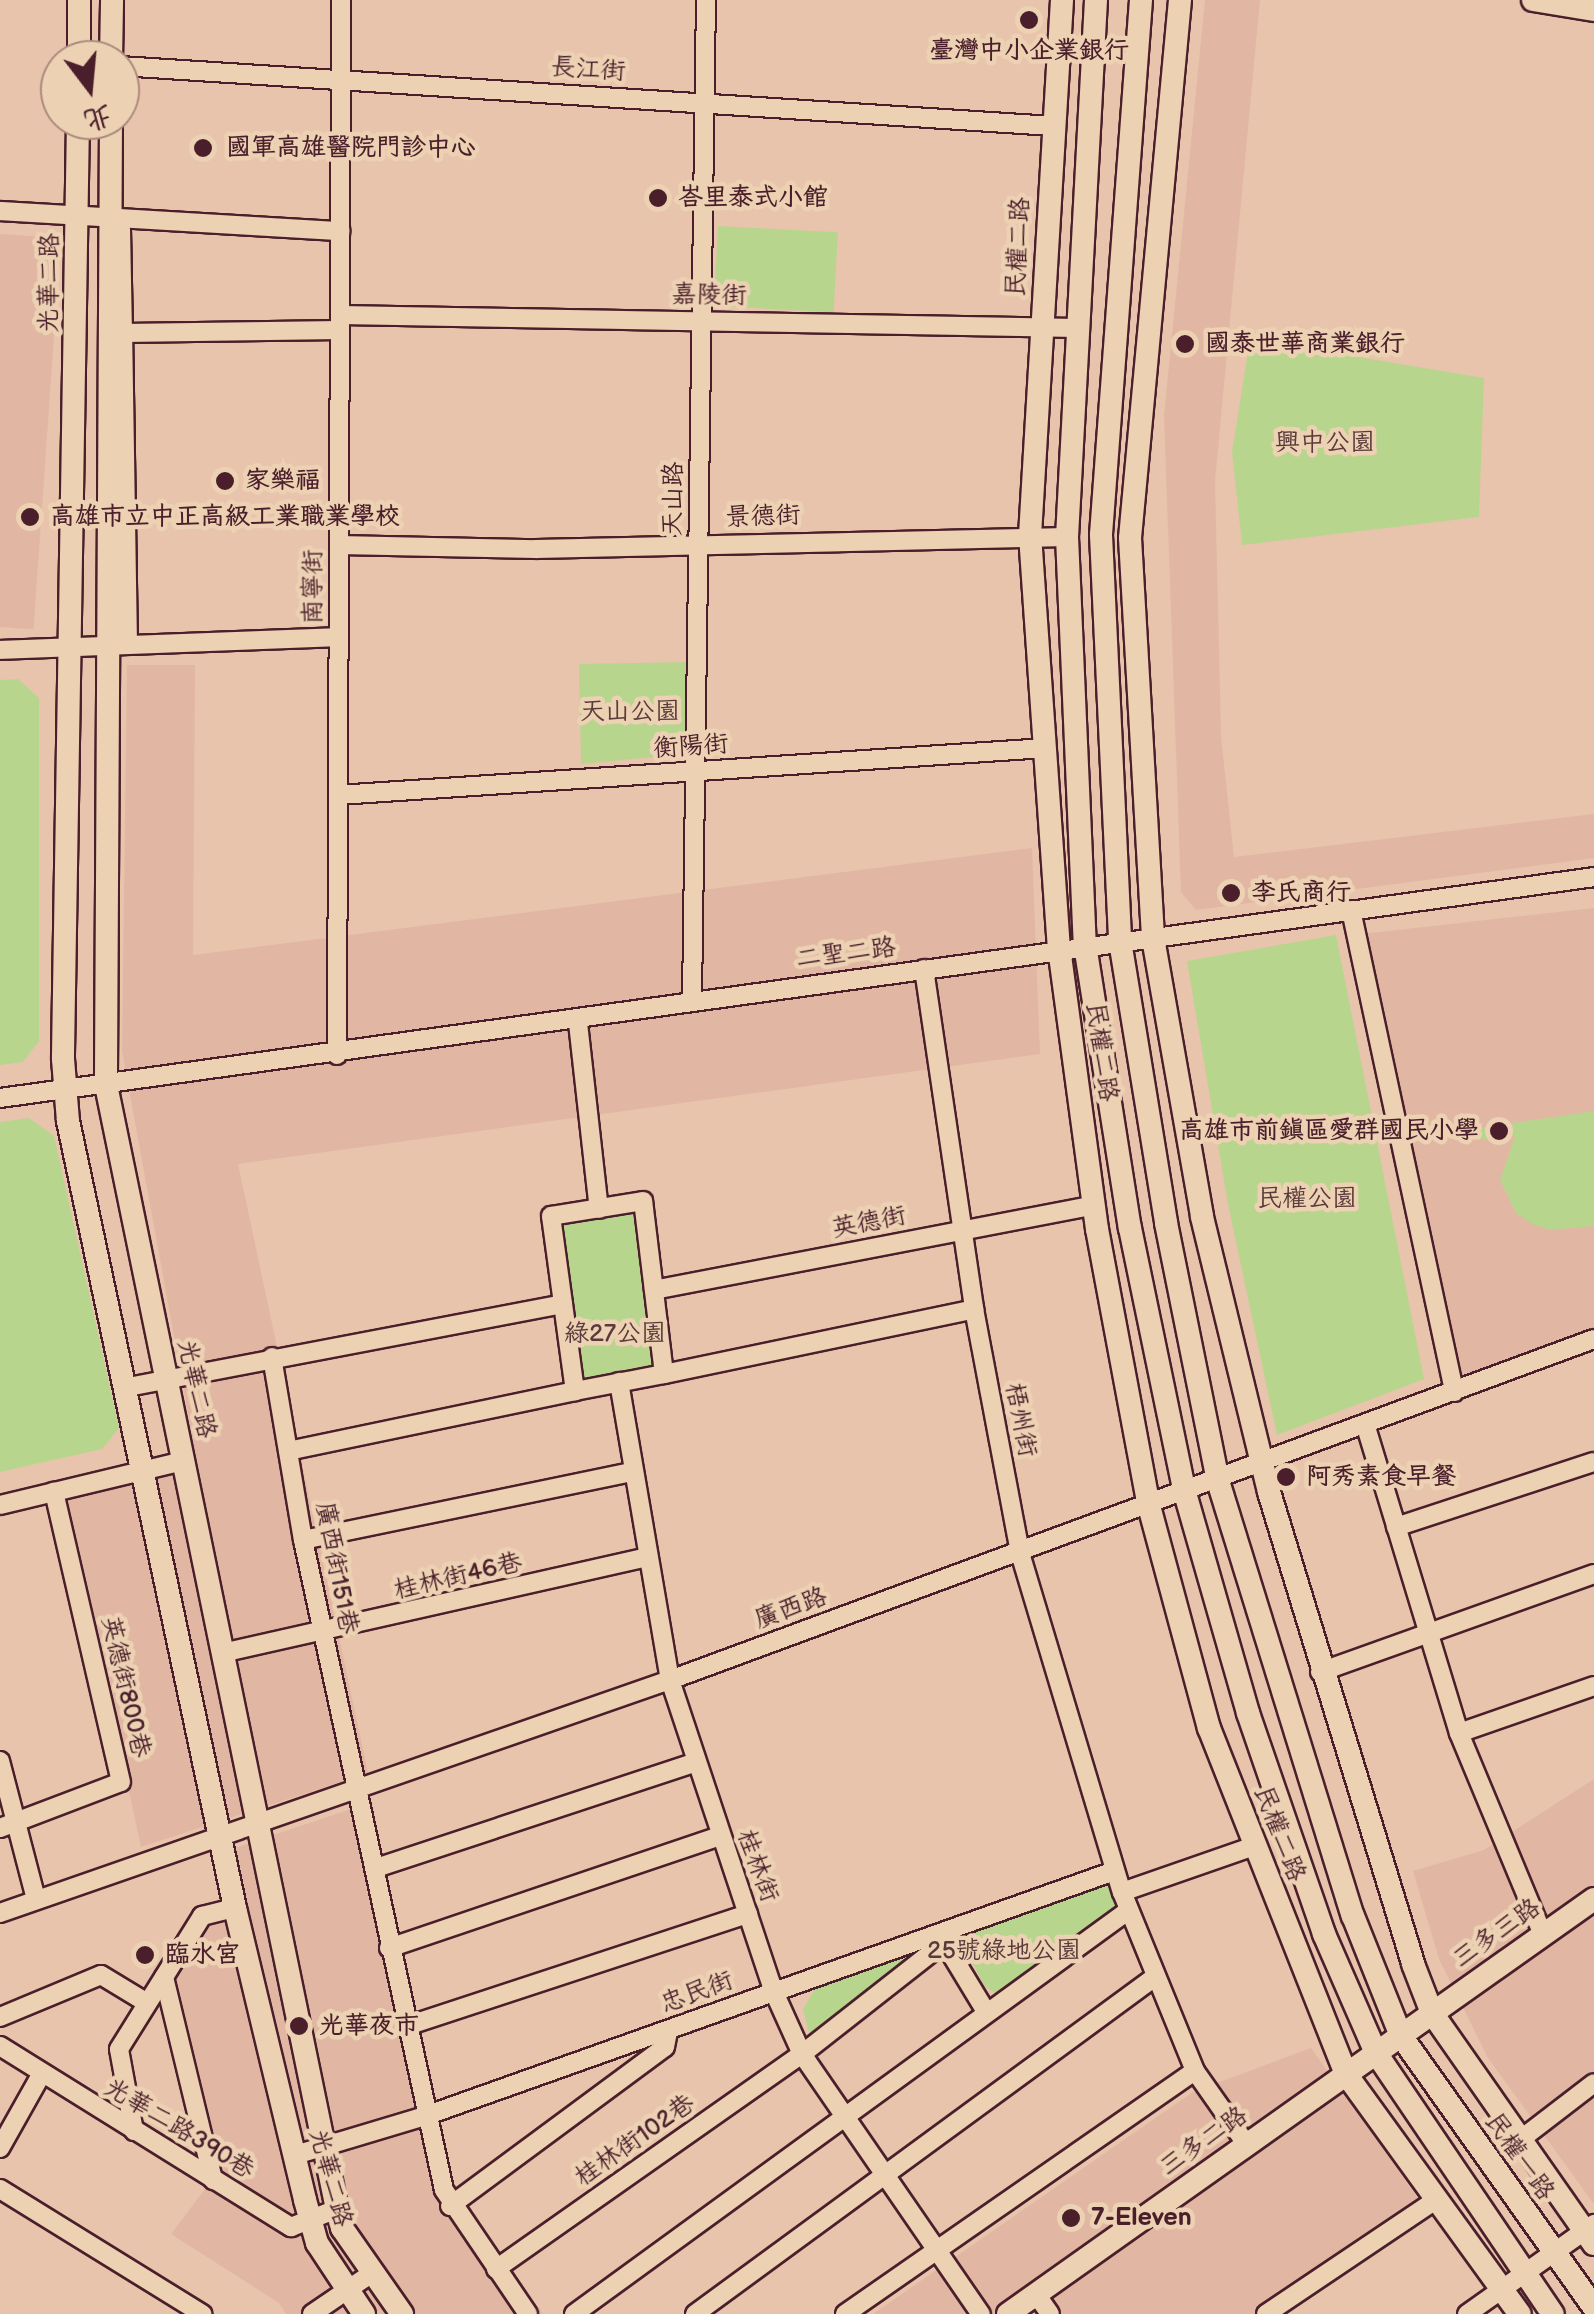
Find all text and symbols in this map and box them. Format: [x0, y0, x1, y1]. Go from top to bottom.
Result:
marker: 臺灣中小企業銀行 [1018, 9, 1040, 31]
place label: 臺灣中小企業銀行 [929, 36, 1129, 66]
north arrow [40, 40, 140, 140]
street label: 長江街 [550, 52, 626, 88]
text: 北 [80, 98, 116, 137]
place label: 國軍高雄醫院門診中心 [226, 133, 476, 163]
marker: 國軍高雄醫院門診中心 [190, 135, 216, 161]
place label: 峇里泰式小館 [678, 183, 828, 213]
marker: 峇里泰式小館 [647, 187, 669, 209]
street label: 民權二路 [1001, 196, 1037, 298]
street label: 光華二路 [34, 233, 66, 333]
street label: 嘉陵街 [671, 280, 747, 312]
place label: 國泰世華商業銀行 [1205, 329, 1405, 359]
marker: 國泰世華商業銀行 [1174, 333, 1196, 355]
park label: 興中公園 [1275, 428, 1375, 458]
street label: 天山路 [658, 461, 690, 537]
place label: 家樂福 [245, 466, 320, 496]
marker: 家樂福 [214, 470, 236, 492]
street label: 景德街 [725, 501, 801, 533]
place label: 高雄市立中正高級工業職業學校 [50, 502, 400, 532]
marker: 高雄市立中正高級工業職業學校 [19, 506, 41, 528]
street label: 南寧街 [299, 550, 329, 624]
park label: 天山公園 [580, 697, 680, 727]
street label: 衡陽街 [653, 729, 729, 765]
place label: 李氏商行 [1251, 878, 1351, 908]
marker: 李氏商行 [1220, 882, 1242, 904]
street label: 二聖二路 [795, 933, 897, 975]
street label: 民權二路 [1079, 1000, 1123, 1104]
place label: 高雄市前鎮區愛群國民小學 [1179, 1116, 1479, 1146]
marker: 高雄市前鎮區愛群國民小學 [1488, 1120, 1510, 1142]
park label: 民權公園 [1257, 1184, 1357, 1214]
street label: 英德街 [829, 1201, 909, 1245]
park label: 綠27公園 [564, 1319, 666, 1349]
street label: 光華二路 [171, 1337, 221, 1441]
street label: 梧州街 [998, 1380, 1042, 1460]
place label: 阿秀素食早餐 [1306, 1462, 1456, 1492]
marker: 阿秀素食早餐 [1275, 1466, 1297, 1488]
street label: 廣西街151巷 [309, 1500, 363, 1636]
street label: 桂林街46巷 [391, 1548, 525, 1606]
street label: 廣西路 [751, 1582, 831, 1636]
street label: 英德街800巷 [94, 1613, 156, 1761]
street label: 民權二路 [1247, 1782, 1311, 1886]
street label: 桂林街 [730, 1826, 784, 1906]
street label: 三多三路 [1447, 1893, 1547, 1975]
park label: 25號綠地公園 [927, 1936, 1081, 1966]
place label: 臨水宮 [165, 1940, 240, 1970]
marker: 臨水宮 [134, 1944, 156, 1966]
street label: 忠民街 [657, 1966, 737, 2020]
place label: 光華夜市 [319, 2011, 419, 2041]
marker: 光華夜市 [288, 2015, 310, 2037]
street label: 光華二路390巷 [99, 2072, 259, 2186]
street label: 桂林街102巷 [569, 2089, 701, 2193]
street label: 三多二路 [1154, 2101, 1254, 2183]
street label: 民權一路 [1478, 2107, 1560, 2207]
street label: 光華二路 [303, 2126, 357, 2230]
place label: 7-Eleven [1091, 2203, 1192, 2233]
marker: 7-Eleven [1060, 2207, 1082, 2229]

